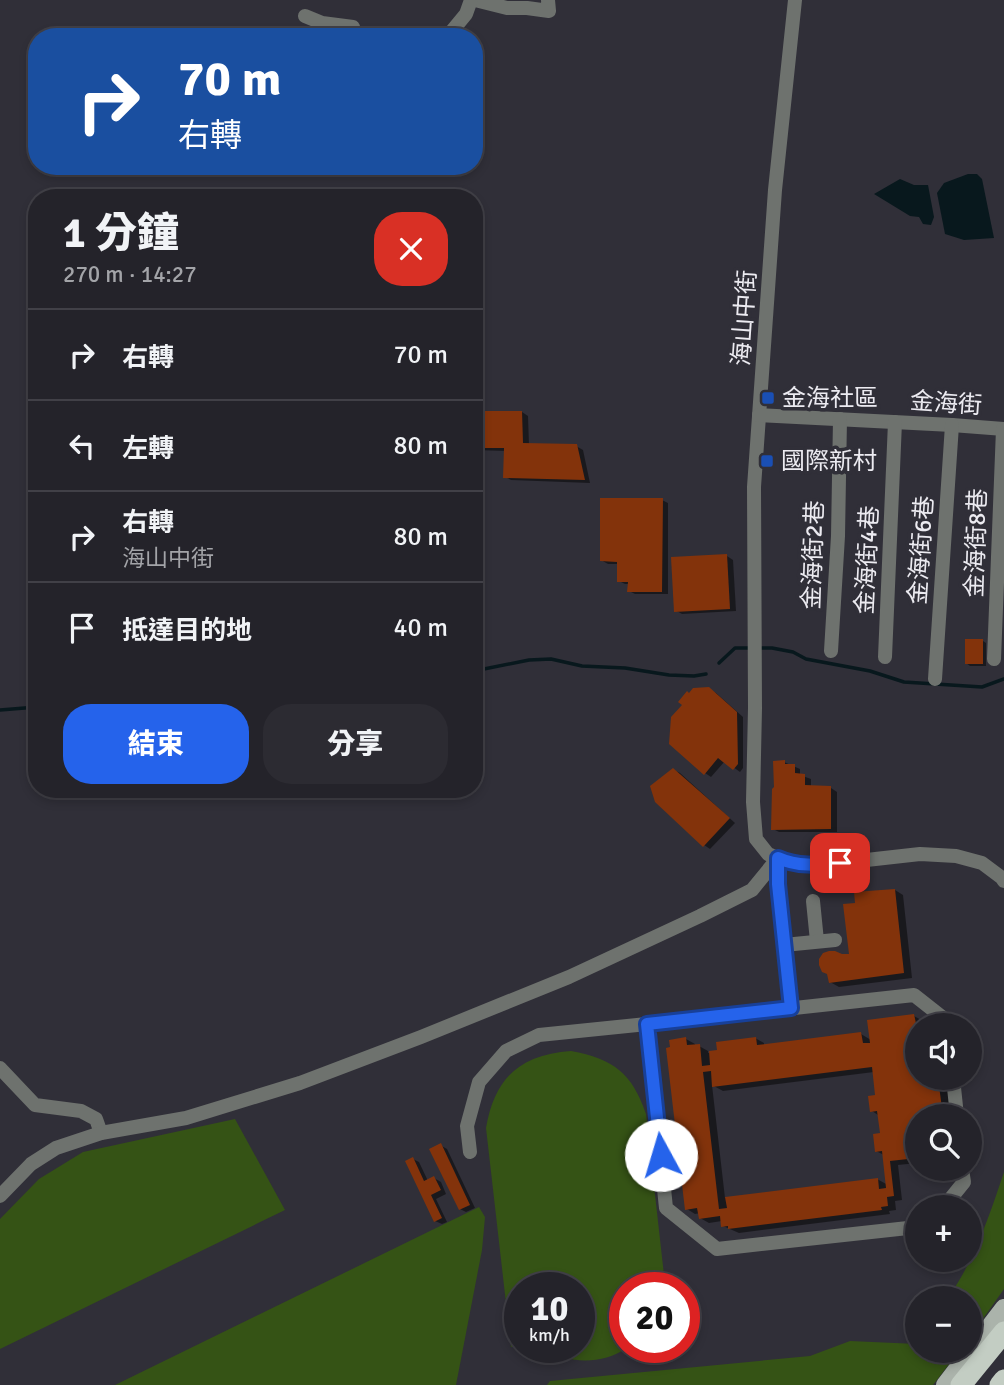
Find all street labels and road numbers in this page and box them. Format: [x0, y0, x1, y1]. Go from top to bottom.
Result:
street label: 海山中街 [726, 269, 762, 367]
street label: 金海街 [909, 386, 983, 420]
street label: 金海街8巷 [959, 488, 993, 598]
street label: 金海街6巷 [902, 495, 940, 605]
street label: 金海街2巷 [796, 500, 830, 610]
street label: 金海街4巷 [849, 505, 885, 615]

